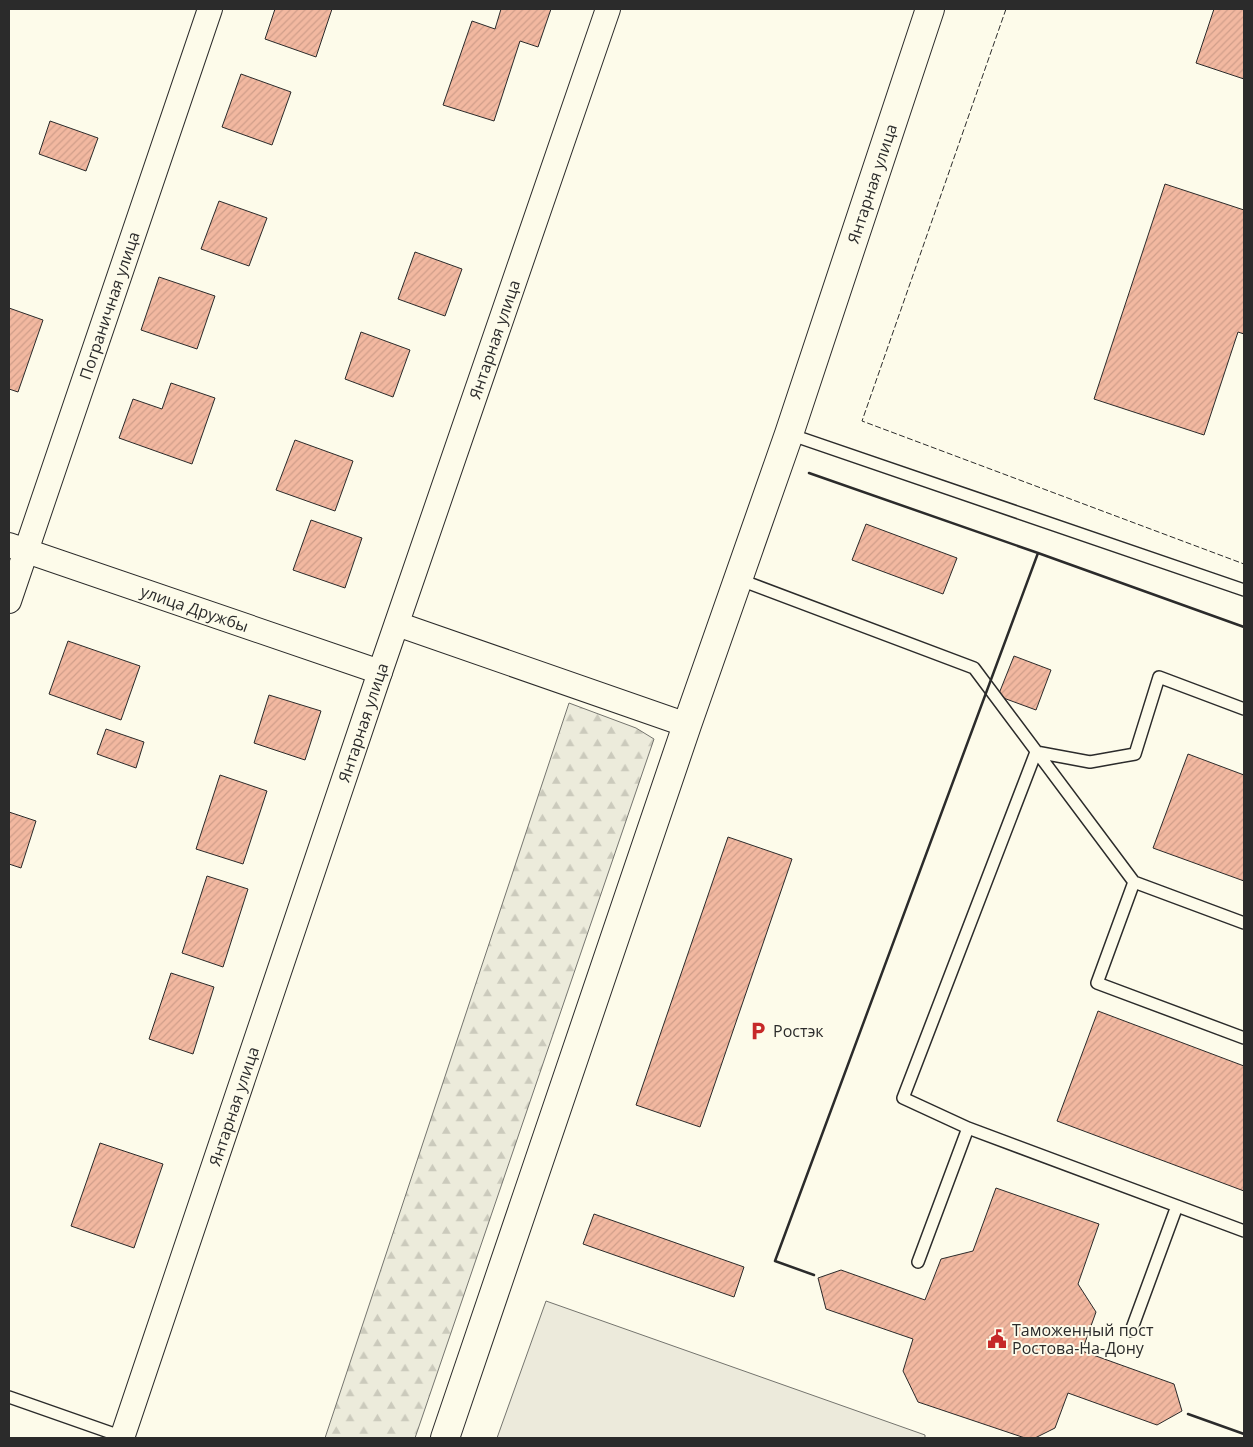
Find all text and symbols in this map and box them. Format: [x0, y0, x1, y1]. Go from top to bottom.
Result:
street label: Янтарная улица [842, 121, 902, 246]
street label: Пограничная улица [74, 229, 145, 383]
street label: Янтарная улица [464, 277, 525, 402]
street label: улица Дружбы [138, 580, 251, 637]
street label: Янтарная улица [333, 660, 393, 785]
parking icon: Ростэк [747, 1020, 769, 1042]
place label: Ростэк [773, 1020, 824, 1042]
street label: Янтарная улица [203, 1044, 264, 1169]
place label: Таможенный пост Ростова-На-Дону [1012, 1319, 1154, 1359]
public building icon: Таможенный пост Ростова-На-Дону [986, 1328, 1008, 1350]

